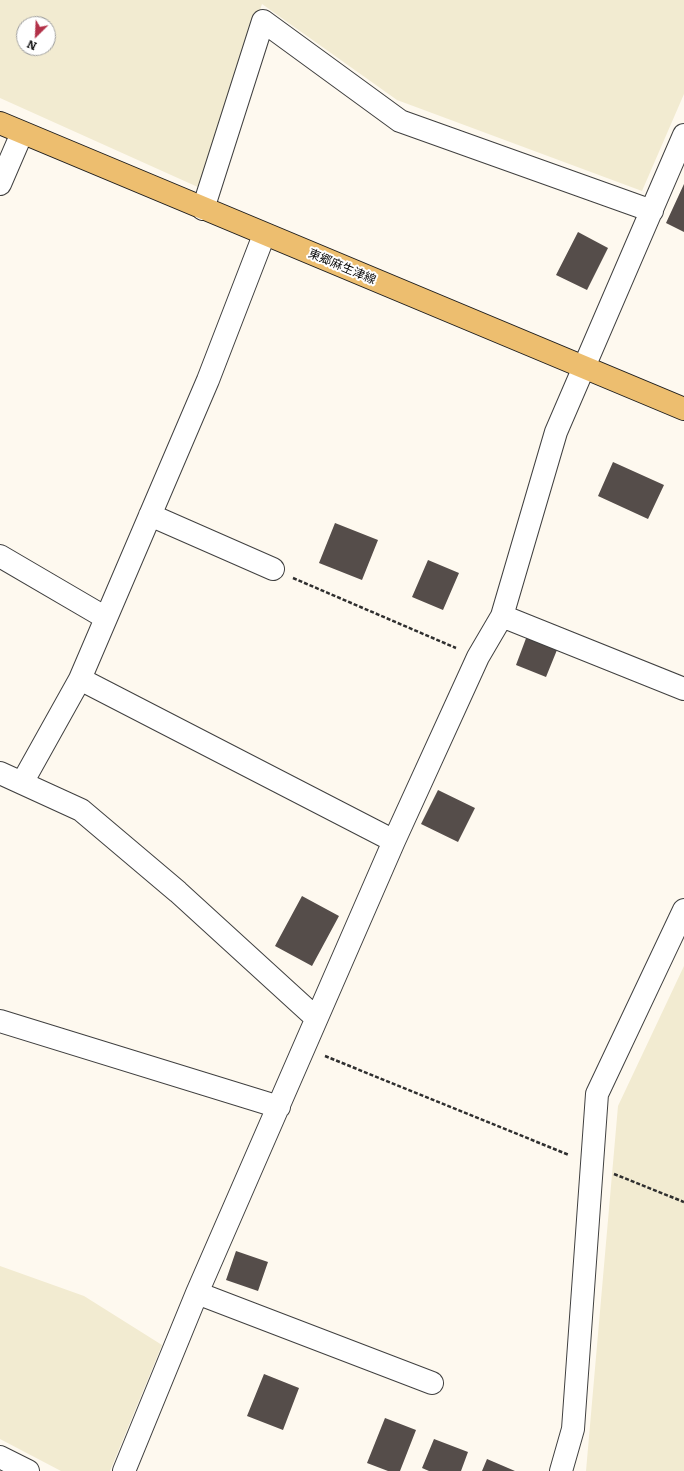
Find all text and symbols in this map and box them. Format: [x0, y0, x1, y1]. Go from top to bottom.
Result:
north arrow [16, 16, 56, 56]
text: N [24, 37, 39, 55]
street label: 東郷麻生津線 [306, 246, 378, 288]

